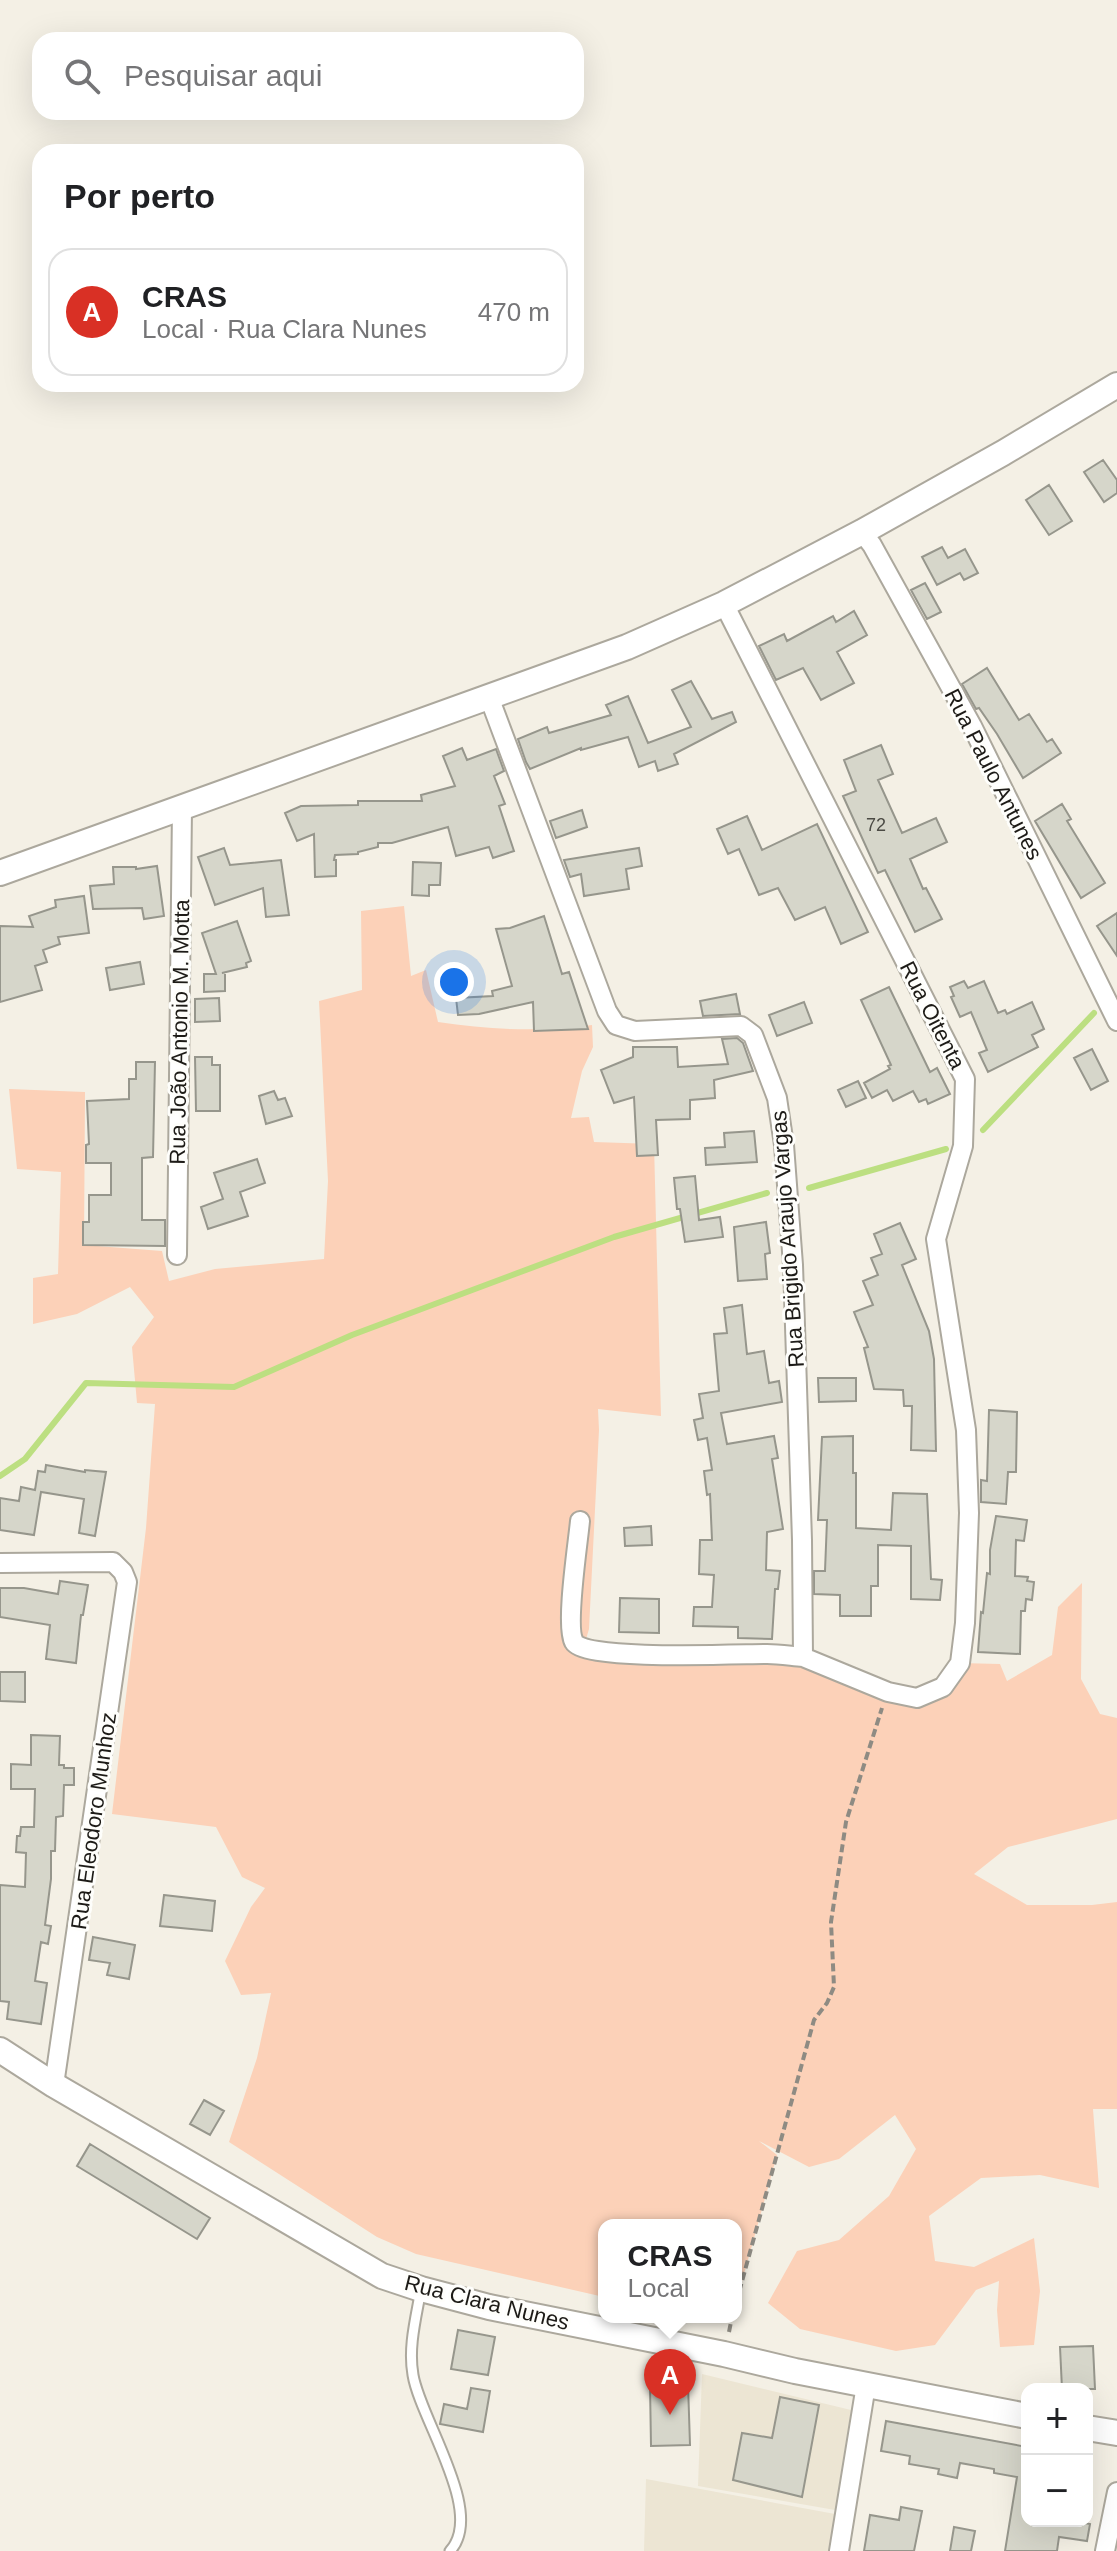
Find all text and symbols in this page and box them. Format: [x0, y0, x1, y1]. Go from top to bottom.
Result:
search box [32, 32, 584, 120]
icon: search [60, 54, 104, 98]
text: Pesquisar aqui [124, 59, 322, 92]
text: Por perto [64, 177, 215, 215]
text: CRAS [142, 280, 227, 313]
text: A [83, 297, 101, 327]
text: 470 m [478, 297, 550, 327]
text: Local · Rua Clara Nunes [142, 314, 427, 344]
street label: Rua Paulo Antunes [940, 685, 1047, 864]
house number: 72 [866, 815, 886, 835]
street label: Rua João Antonio M. Motta [165, 898, 194, 1165]
street label: Rua Oitenta [895, 957, 971, 1074]
your location [434, 962, 474, 1002]
street label: Rua Brigido Araujo Vargas [766, 1110, 809, 1368]
street label: Rua Eleodoro Munhoz [66, 1711, 121, 1931]
popup [598, 2219, 742, 2323]
text: CRAS [627, 2239, 713, 2272]
street label: Rua Clara Nunes [402, 2270, 572, 2335]
text: Local [627, 2273, 690, 2303]
pin: A [644, 2349, 696, 2415]
map controls [1021, 2383, 1093, 2527]
button: + [1021, 2383, 1093, 2455]
button: − [1021, 2455, 1093, 2527]

